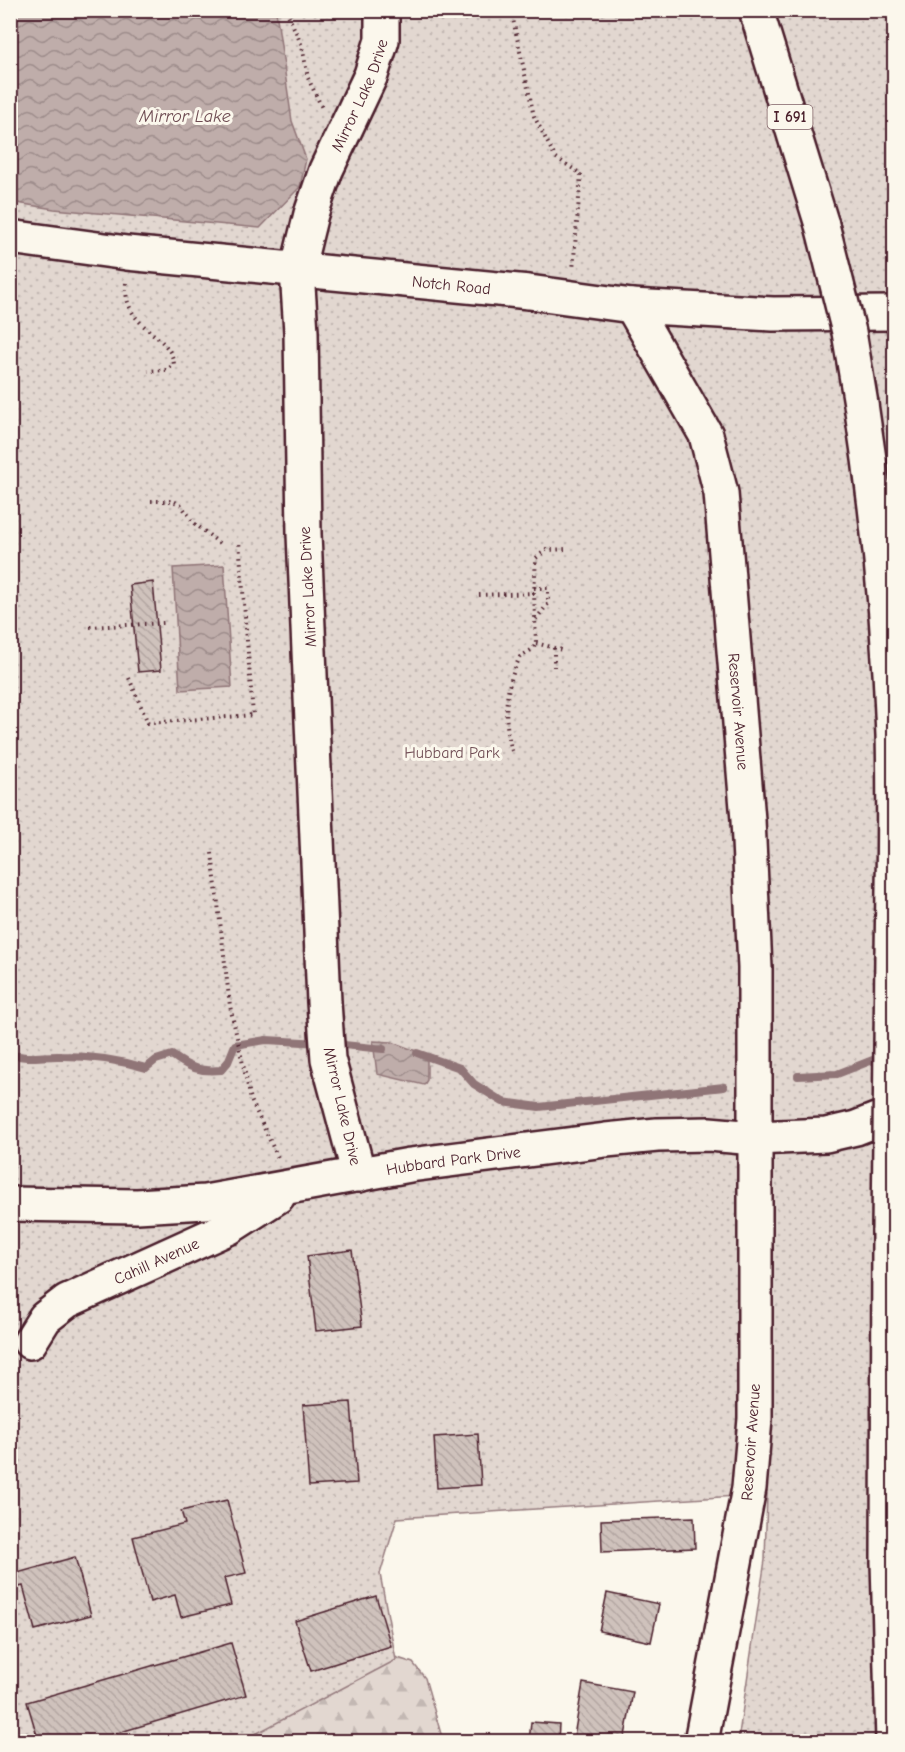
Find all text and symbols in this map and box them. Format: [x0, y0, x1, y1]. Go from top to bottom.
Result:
street label: Mirror Lake Drive [328, 37, 392, 155]
road number: I 691 [768, 105, 812, 129]
water label: Mirror Lake [138, 106, 231, 127]
street label: Notch Road [411, 273, 492, 298]
street label: Mirror Lake Drive [296, 526, 320, 648]
street label: Reservoir Avenue [724, 652, 752, 771]
park label: Hubbard Park [404, 744, 500, 762]
street label: Mirror Lake Drive [320, 1045, 364, 1167]
street label: Hubbard Park Drive [385, 1143, 522, 1179]
street label: Cahill Avenue [111, 1234, 202, 1289]
street label: Reservoir Avenue [738, 1383, 764, 1501]

